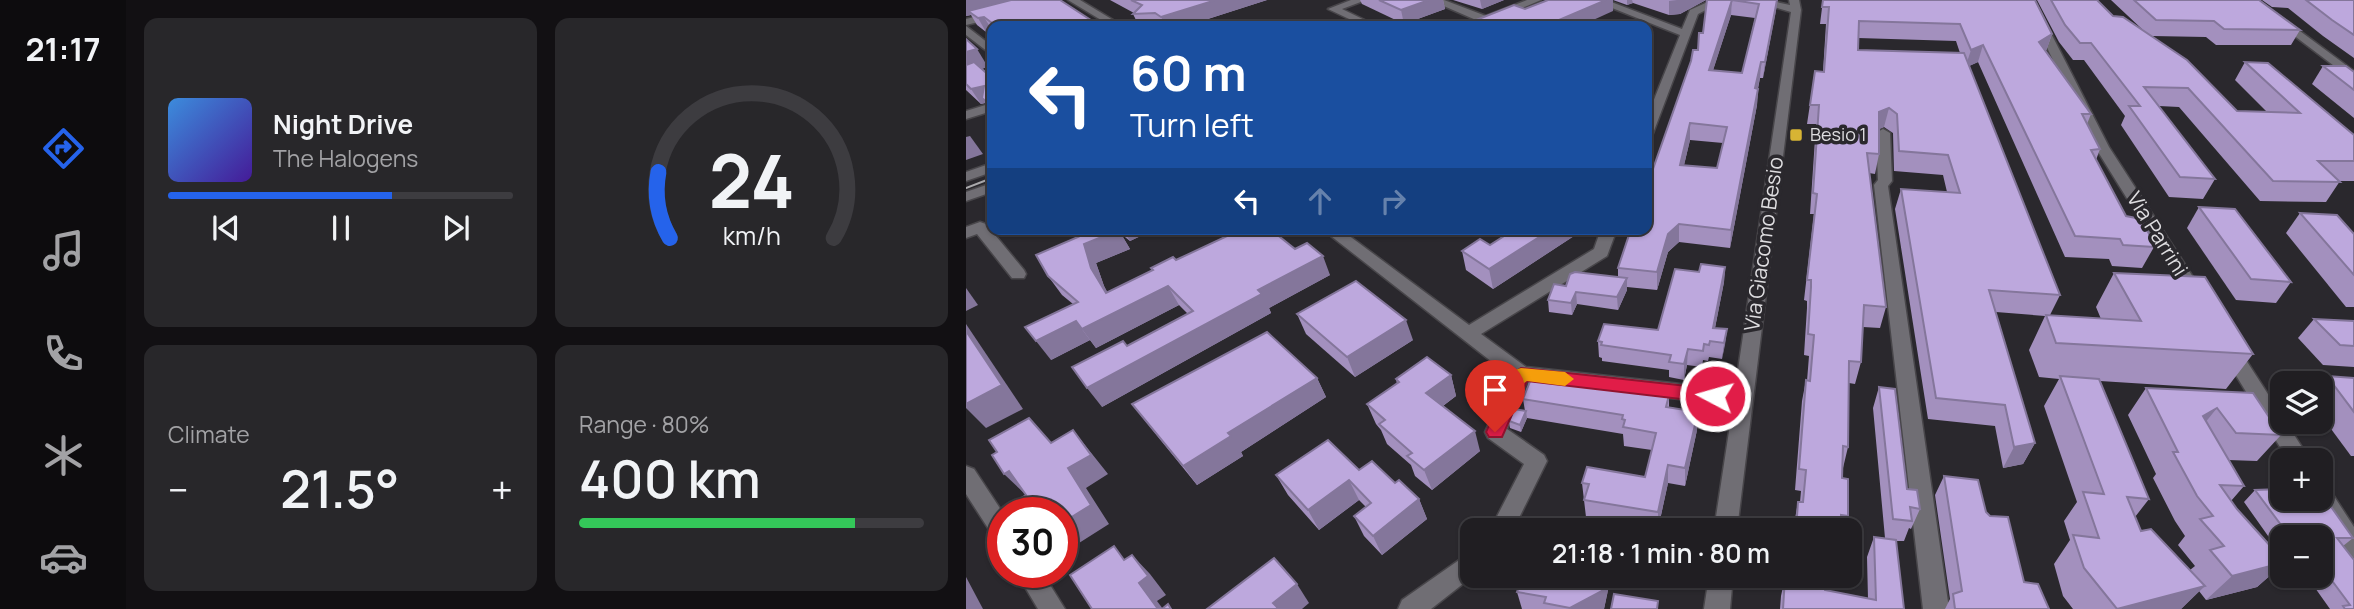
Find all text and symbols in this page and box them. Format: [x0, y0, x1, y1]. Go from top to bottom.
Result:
text: 21:17 [25, 27, 101, 71]
text: 60 m [1130, 39, 1247, 106]
icon: left [1015, 49, 1106, 140]
text: Turn left [1130, 103, 1254, 147]
text: Night Drive [273, 106, 413, 142]
place label: Besio 1 [1810, 122, 1866, 146]
icon: directions [39, 124, 88, 173]
marker: Besio 1 [1788, 127, 1804, 143]
text: 24 [708, 131, 795, 231]
text: The Halogens [273, 142, 418, 174]
street label: Via Giacomo Besio [1737, 155, 1789, 333]
icon: left [1228, 182, 1266, 220]
icon: ahead [1301, 182, 1339, 220]
icon: right [1374, 182, 1412, 220]
street label: Via Parrini [2121, 186, 2195, 281]
icon: previous [207, 209, 245, 247]
icon: pause [322, 209, 360, 247]
icon: next [437, 209, 475, 247]
text: km/h [722, 218, 781, 253]
icon: music [39, 226, 88, 275]
icon: phone [39, 329, 88, 378]
position arrow [1678, 359, 1752, 433]
pin [1465, 360, 1525, 432]
icon: arrive [1476, 371, 1514, 409]
map controls [2270, 371, 2333, 588]
button: layers [2270, 371, 2333, 434]
text: Range · 80% [579, 408, 710, 440]
text: Climate [168, 418, 250, 450]
icon: climate [39, 431, 88, 480]
text: 400 km [579, 443, 761, 514]
button: + [2270, 448, 2333, 511]
text: 21.5° [280, 453, 399, 524]
text: − [168, 463, 189, 515]
text: + [491, 463, 513, 515]
speed limit sign: 30 [987, 497, 1078, 588]
button: − [2270, 525, 2333, 588]
icon: car [39, 533, 88, 582]
text: 21:18 · 1 min · 80 m [1552, 535, 1770, 571]

